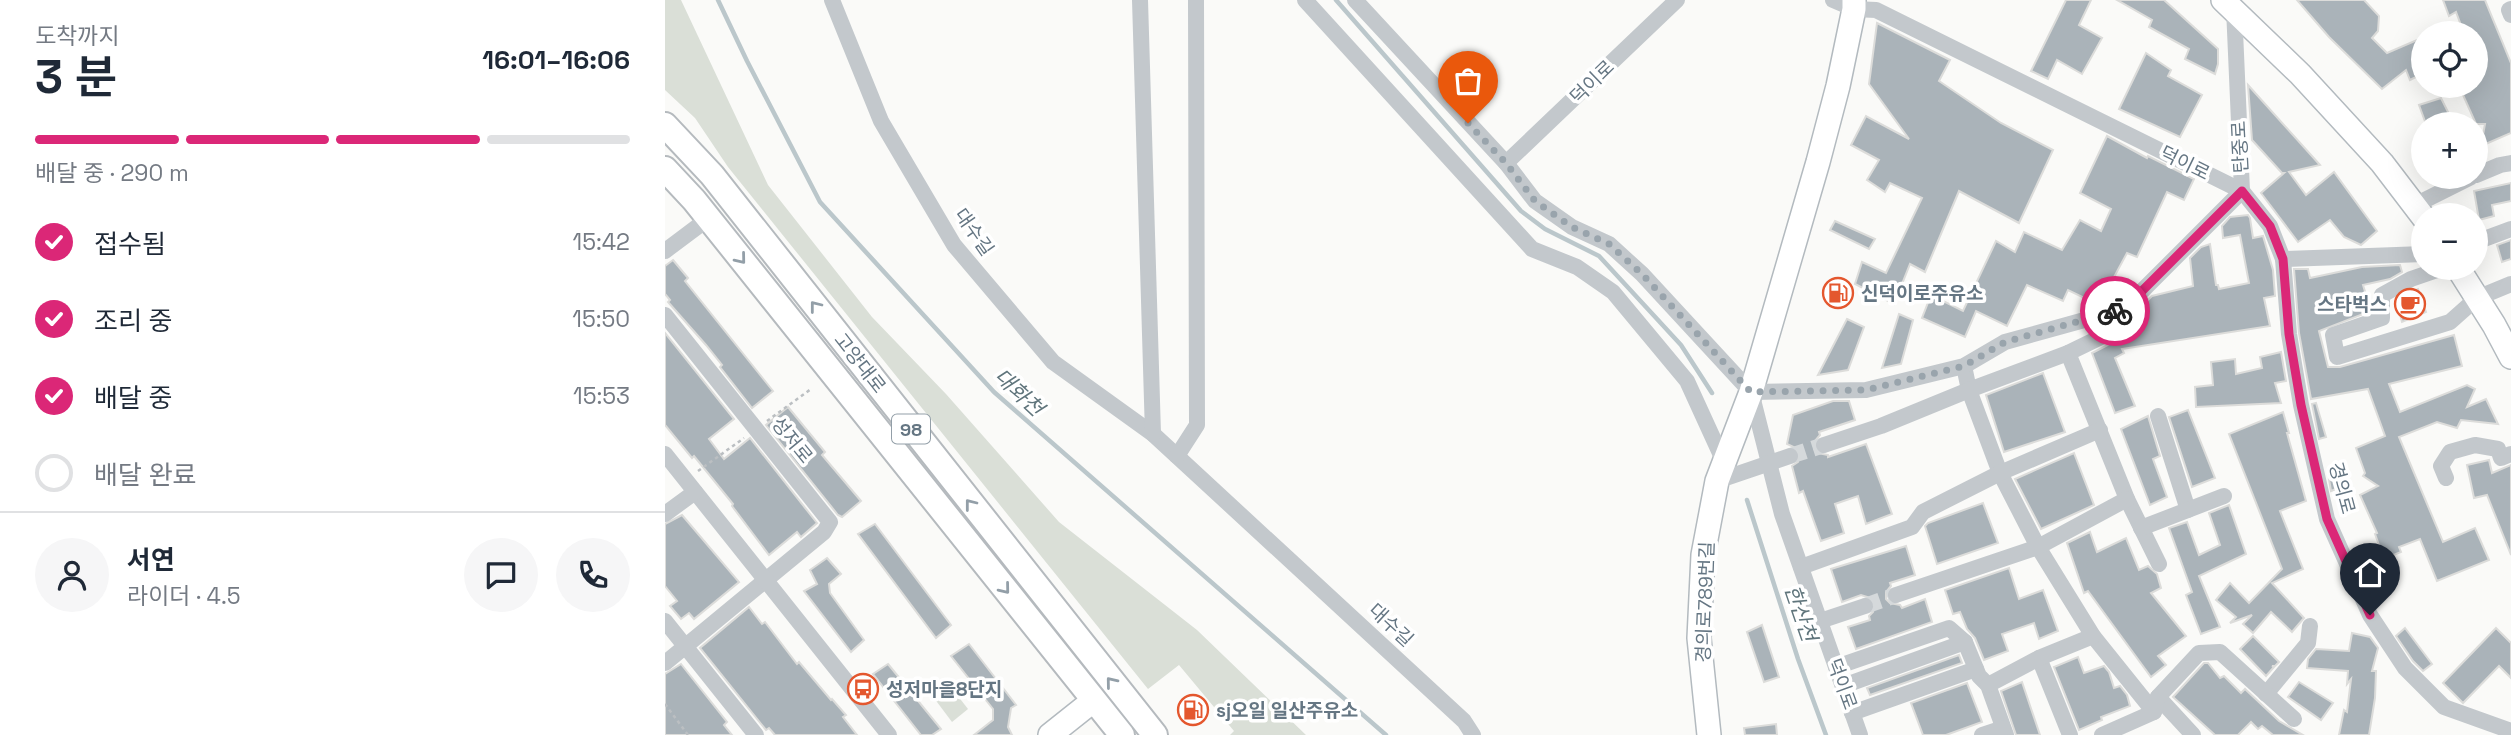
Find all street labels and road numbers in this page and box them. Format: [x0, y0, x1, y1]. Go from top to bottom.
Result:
street label: 덕이로 [1564, 55, 1620, 109]
street label: 탄중로 [2226, 120, 2254, 174]
street label: 덕이로 [2156, 140, 2214, 186]
street label: 대수길 [949, 203, 999, 261]
street label: 고양대로 [829, 328, 891, 398]
street label: 성저로 [766, 412, 818, 468]
road number: 98 [892, 414, 930, 444]
street label: 경의로 [2323, 459, 2361, 517]
street label: 경의로789번길 [1690, 541, 1720, 663]
street label: 대수길 [1363, 598, 1419, 652]
street label: 덕이로 [1821, 655, 1863, 713]

